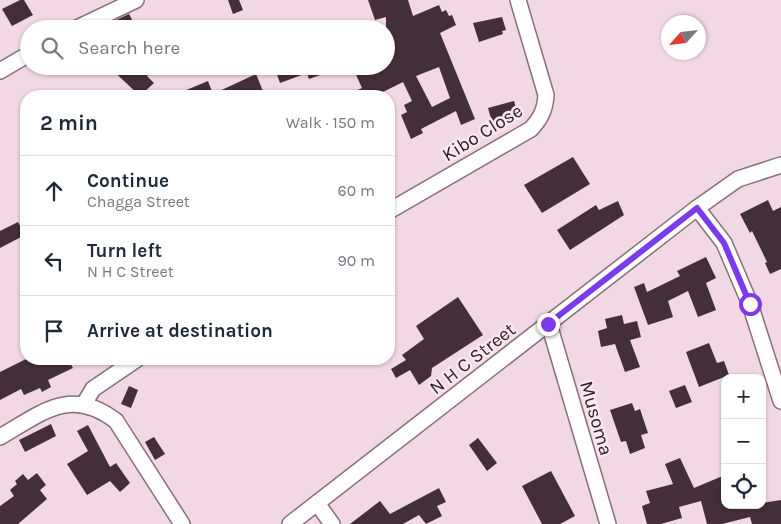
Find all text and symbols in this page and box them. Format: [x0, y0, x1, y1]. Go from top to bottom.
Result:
north arrow [661, 15, 706, 60]
search box [20, 20, 395, 75]
icon: search [38, 34, 66, 62]
text: Search here [78, 37, 180, 59]
street label: Kibo Close [438, 100, 527, 166]
text: 2 min [40, 111, 98, 135]
text: Walk · 150 m [286, 113, 375, 132]
text: Continue [87, 170, 169, 192]
icon: ahead [40, 177, 68, 205]
text: 60 m [338, 181, 375, 200]
text: Chagga Street [87, 192, 190, 211]
text: Turn left [87, 240, 162, 262]
icon: left [40, 247, 68, 275]
text: 90 m [337, 251, 375, 270]
text: N H C Street [87, 262, 174, 281]
route start [739, 293, 762, 316]
route end [537, 313, 560, 336]
icon: arrive [40, 317, 68, 345]
street label: N H C Street [425, 318, 520, 399]
text: Arrive at destination [87, 320, 273, 342]
map controls [721, 374, 766, 509]
button: + [721, 374, 766, 419]
street label: Musoma [575, 379, 617, 458]
button: − [721, 419, 766, 464]
button: locate [721, 464, 766, 509]

